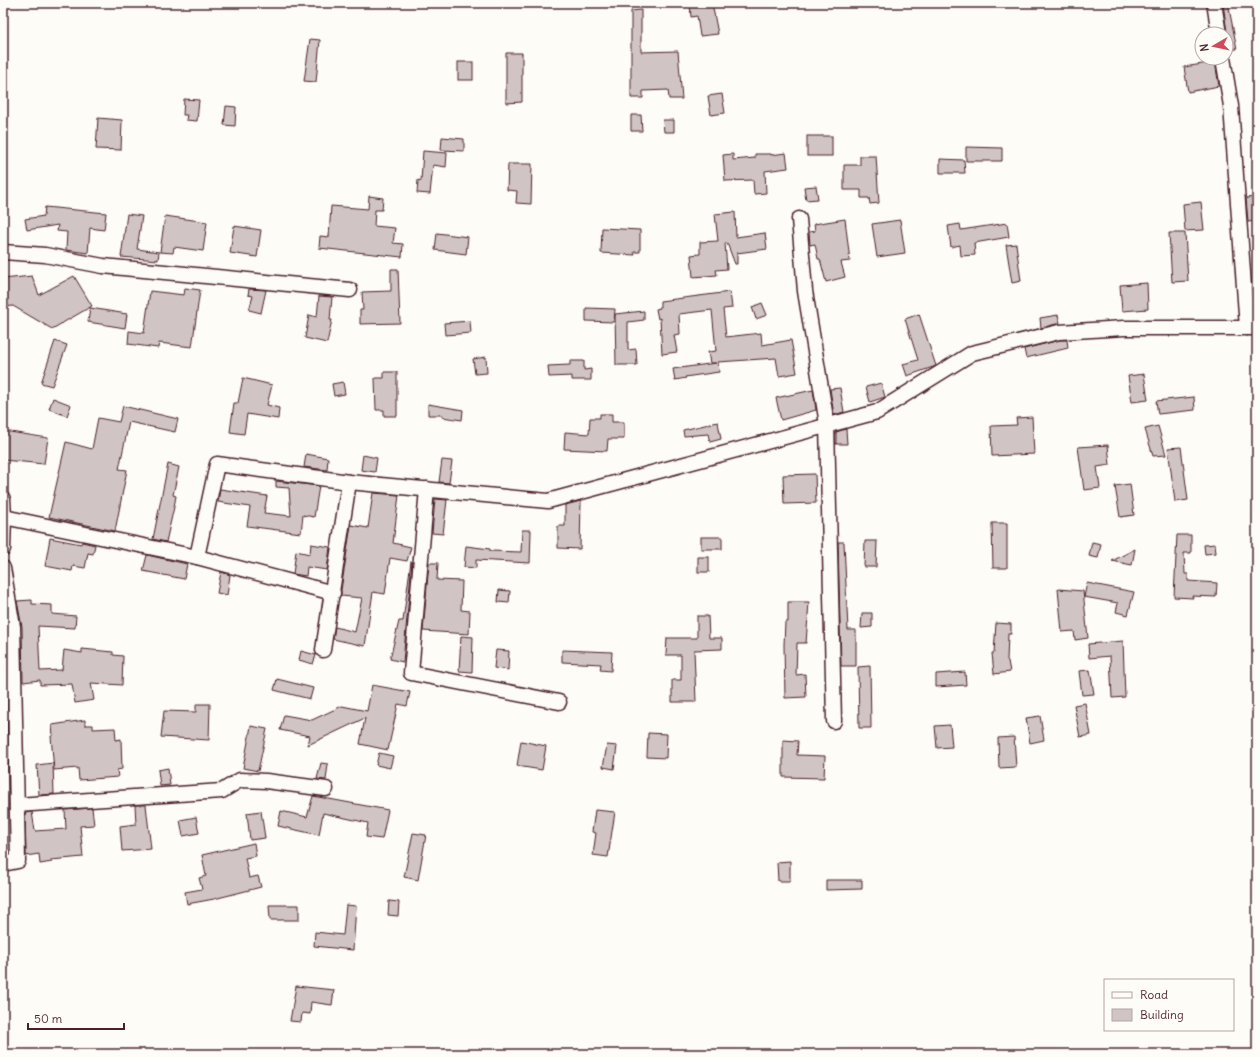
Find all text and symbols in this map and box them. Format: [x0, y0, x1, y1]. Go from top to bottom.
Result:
north arrow [1194, 26, 1234, 66]
text: N [1197, 43, 1212, 52]
legend [1104, 979, 1234, 1031]
text: Road [1140, 987, 1168, 1002]
scale bar [28, 1005, 124, 1031]
text: Building [1140, 1007, 1184, 1022]
text: 50 m [34, 1011, 63, 1026]

